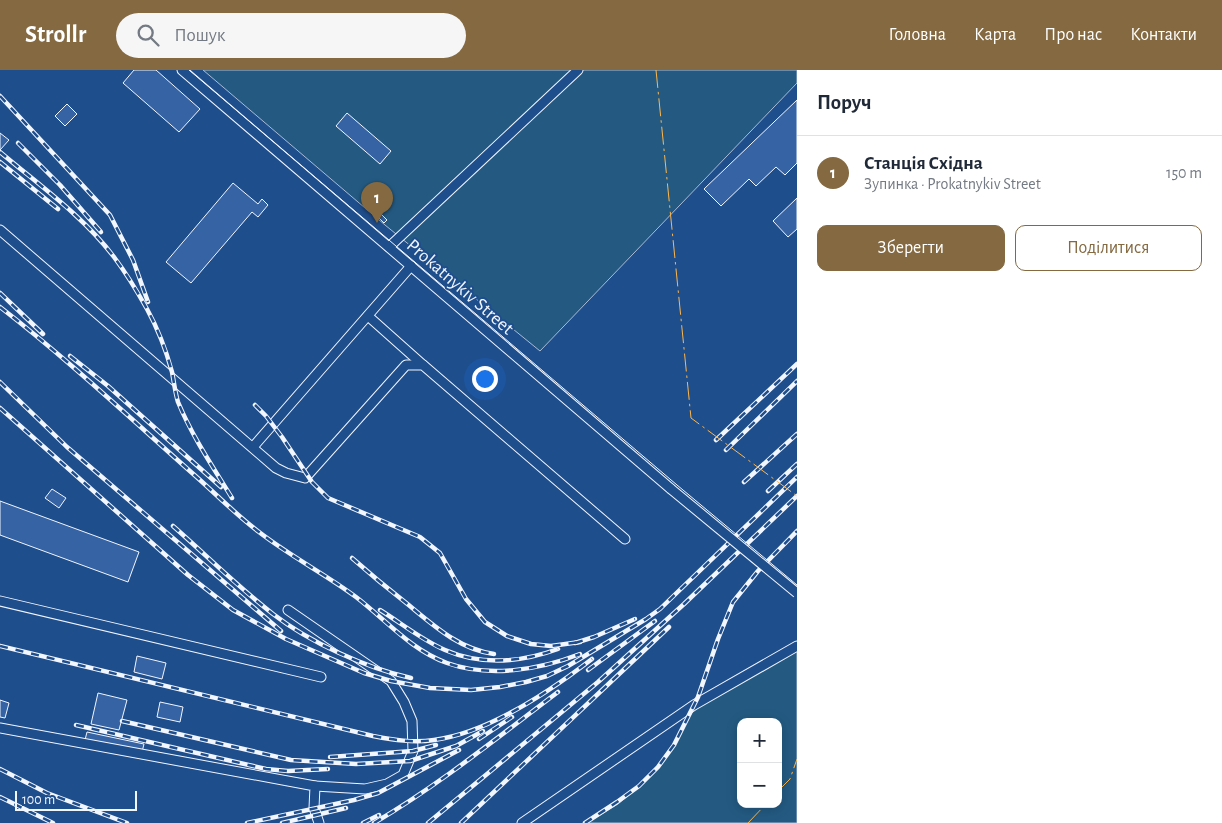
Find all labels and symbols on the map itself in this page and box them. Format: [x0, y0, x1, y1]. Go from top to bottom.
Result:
pin: 1 [361, 182, 393, 223]
street label: Prokatnykiv Street [403, 236, 517, 338]
your location [472, 366, 498, 392]
scale bar [15, 788, 138, 811]

